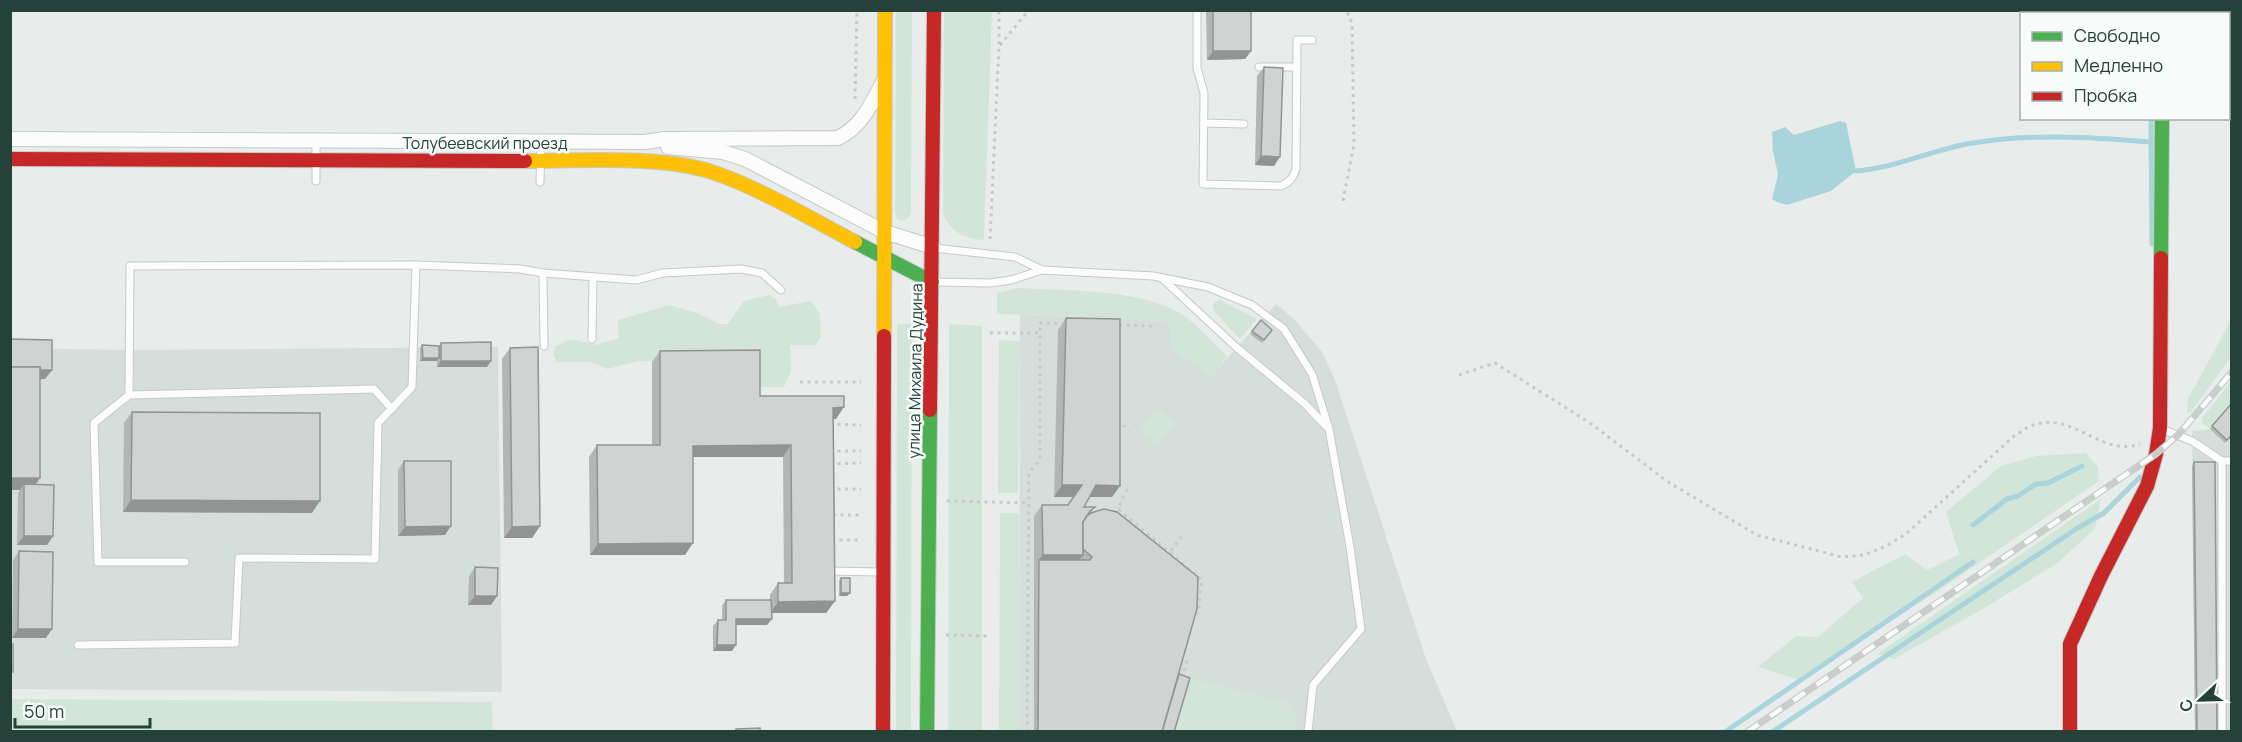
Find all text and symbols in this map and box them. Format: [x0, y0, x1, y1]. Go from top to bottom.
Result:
legend [2020, 12, 2230, 120]
text: Свободно [2074, 23, 2160, 47]
text: Медленно [2074, 53, 2163, 77]
text: Пробка [2074, 83, 2137, 107]
street label: Толубеевский проезд [403, 132, 568, 154]
street label: улица Михаила Дудина [902, 283, 928, 459]
north arrow [2170, 670, 2230, 730]
scale bar [15, 691, 150, 729]
text: С [2174, 696, 2199, 715]
text: 50 m [24, 699, 64, 723]

